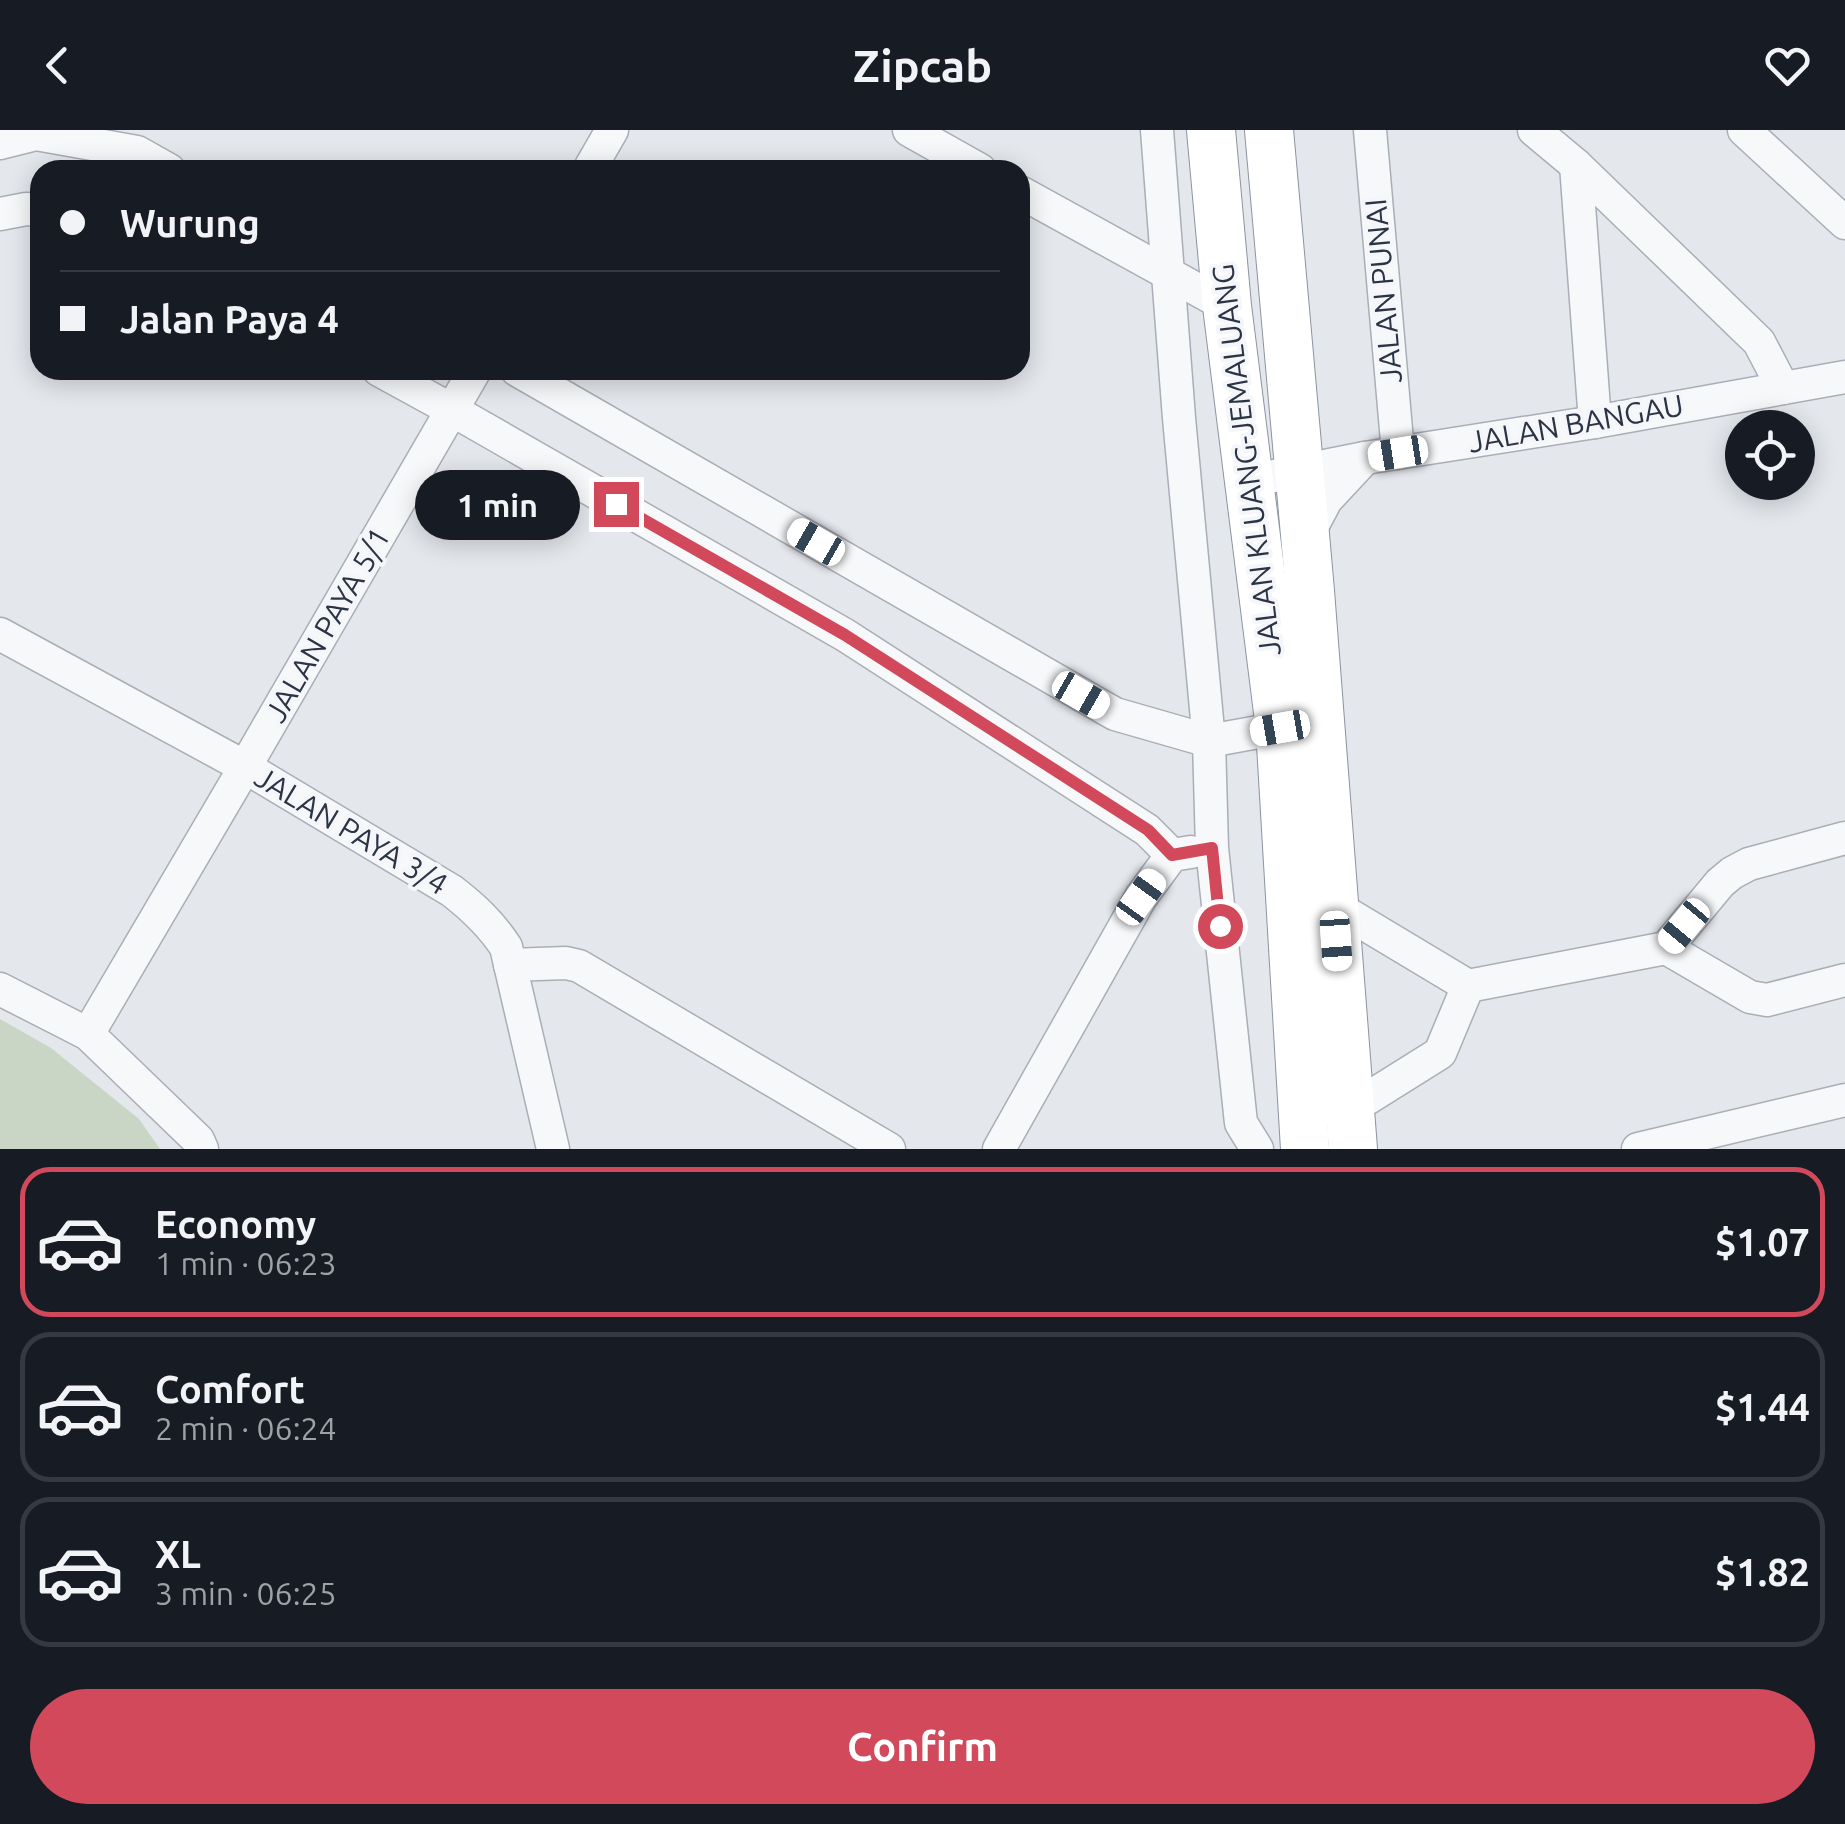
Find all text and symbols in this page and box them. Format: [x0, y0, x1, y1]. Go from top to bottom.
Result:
icon: back [30, 38, 85, 93]
icon: heart [1760, 38, 1815, 93]
text: Zipcab [853, 40, 992, 91]
street label: JALAN PUNAI [1358, 197, 1408, 385]
text: Wurung [120, 202, 260, 244]
street label: JALAN KLUANG-JEMALUANG [1205, 262, 1287, 658]
text: Jalan Paya 4 [120, 298, 339, 340]
street label: JALAN BANGAU [1466, 387, 1686, 459]
map controls [1725, 410, 1815, 500]
button: locate [1725, 410, 1815, 500]
car [1366, 433, 1430, 473]
callout: 1 min [416, 469, 581, 539]
route end [594, 482, 639, 527]
text: 1 min [457, 487, 538, 523]
car [783, 514, 849, 570]
street label: JALAN PAYA 5/1 [258, 521, 397, 728]
car [1048, 667, 1114, 723]
car [1248, 708, 1312, 748]
street label: JALAN PAYA 3/4 [249, 759, 454, 901]
car [1111, 864, 1171, 930]
car [1653, 893, 1715, 959]
route start [1198, 904, 1243, 949]
car [1319, 910, 1353, 972]
icon: car [35, 1197, 125, 1287]
text: Economy [155, 1203, 316, 1245]
text: $1.07 [1715, 1221, 1810, 1263]
text: 1 min · 06:23 [155, 1245, 337, 1281]
icon: car [35, 1362, 125, 1452]
text: Comfort [155, 1368, 305, 1410]
text: $1.44 [1715, 1386, 1810, 1428]
text: 2 min · 06:24 [155, 1410, 337, 1446]
icon: car [35, 1527, 125, 1617]
text: XL [155, 1533, 201, 1575]
text: $1.82 [1715, 1551, 1810, 1593]
text: 3 min · 06:25 [155, 1575, 337, 1611]
button: Confirm [30, 1689, 1815, 1804]

